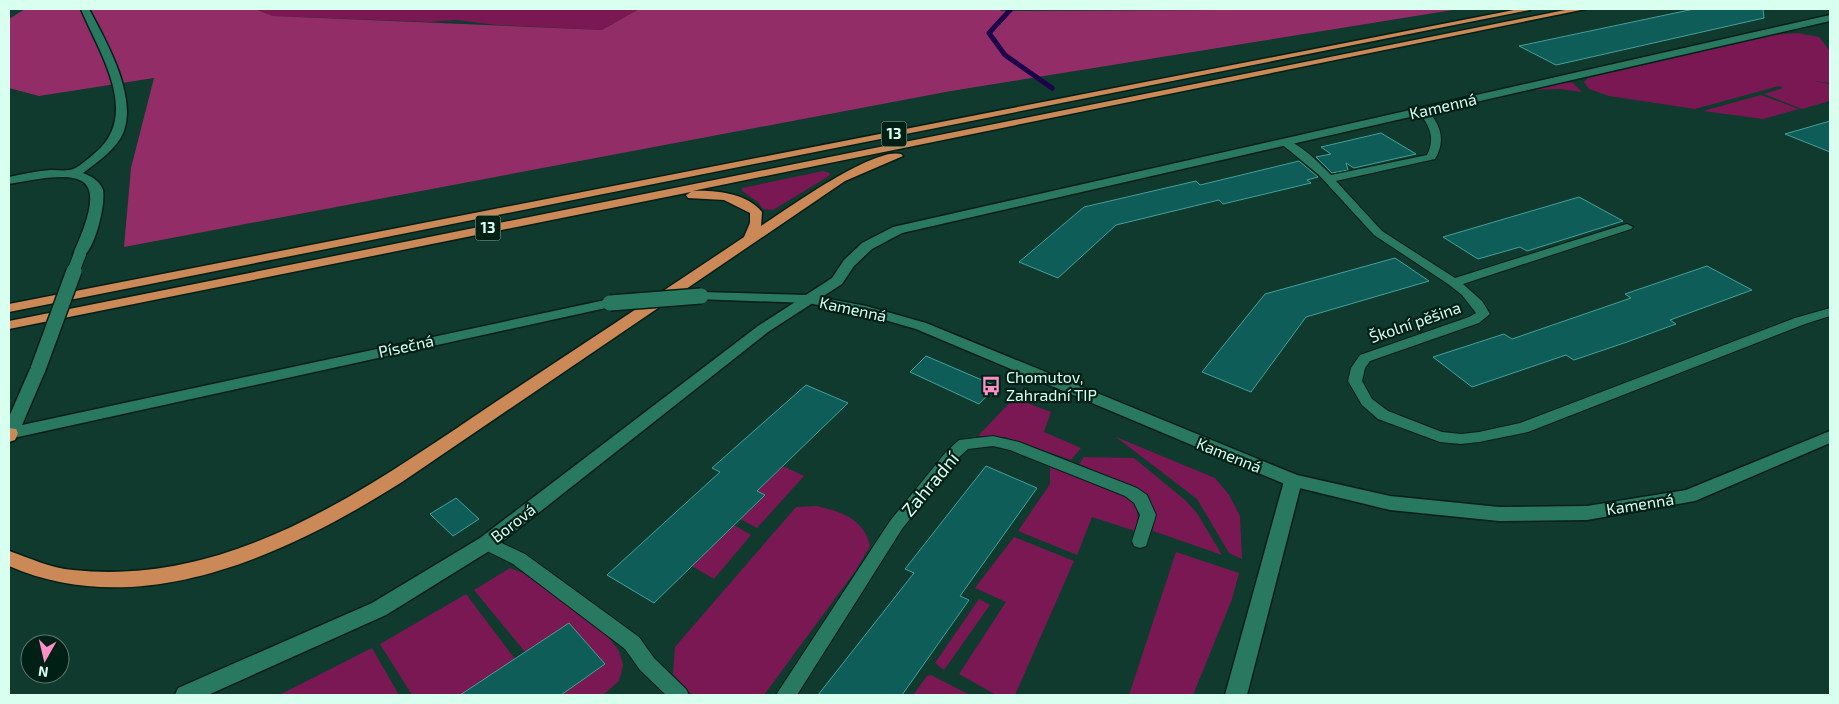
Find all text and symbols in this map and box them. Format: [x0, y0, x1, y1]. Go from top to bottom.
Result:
street label: Kamenná [1408, 89, 1478, 122]
road number: 13 [882, 122, 906, 146]
road number: 13 [476, 216, 500, 240]
street label: Kamenná [818, 292, 888, 325]
street label: Školní pěšina [1367, 297, 1463, 346]
street label: Písečná [377, 330, 435, 361]
place label: Chomutov, Zahradní TIP [1006, 367, 1097, 404]
bus stop icon: Chomutov, Zahradní TIP [980, 375, 1002, 397]
street label: Kamenná [1194, 433, 1264, 476]
street label: Zahradní [896, 446, 964, 521]
street label: Kamenná [1605, 489, 1675, 518]
street label: Borová [487, 499, 539, 546]
north arrow [20, 634, 70, 684]
text: N [37, 663, 49, 681]

